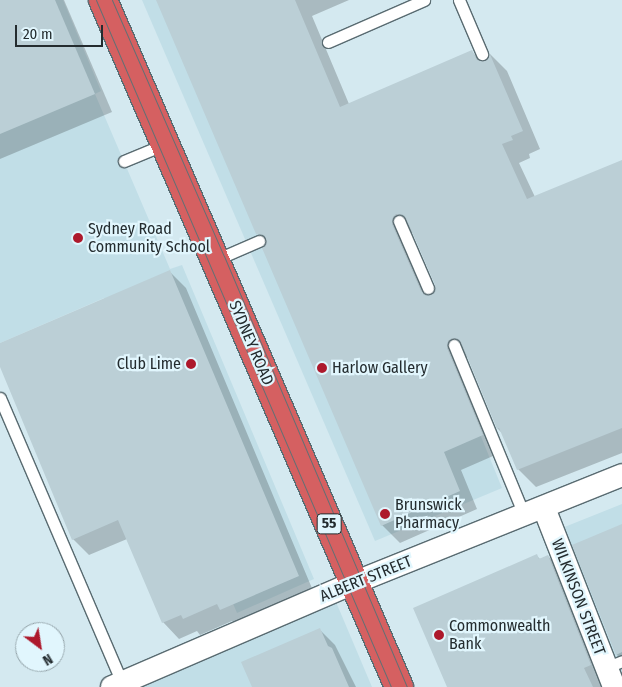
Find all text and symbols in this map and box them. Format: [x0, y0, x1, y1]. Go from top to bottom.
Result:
scale bar [18, 15, 105, 47]
text: 20 m [23, 25, 53, 43]
place label: Sydney Road Community School [88, 219, 210, 257]
marker: Sydney Road Community School [72, 232, 84, 244]
street label: SYDNEY ROAD [225, 298, 277, 388]
place label: Club Lime [117, 354, 181, 374]
marker: Club Lime [185, 358, 197, 370]
place label: Harlow Gallery [332, 358, 428, 378]
marker: Harlow Gallery [316, 362, 328, 374]
place label: Brunswick Pharmacy [395, 495, 462, 533]
marker: Brunswick Pharmacy [379, 508, 391, 520]
road number: 55 [316, 512, 342, 536]
street label: WILKINSON STREET [547, 536, 609, 658]
street label: ALBERT STREET [317, 552, 415, 606]
place label: Commonwealth Bank [449, 616, 550, 654]
north arrow [15, 622, 65, 672]
marker: Commonwealth Bank [433, 629, 445, 641]
text: N [40, 650, 55, 669]

